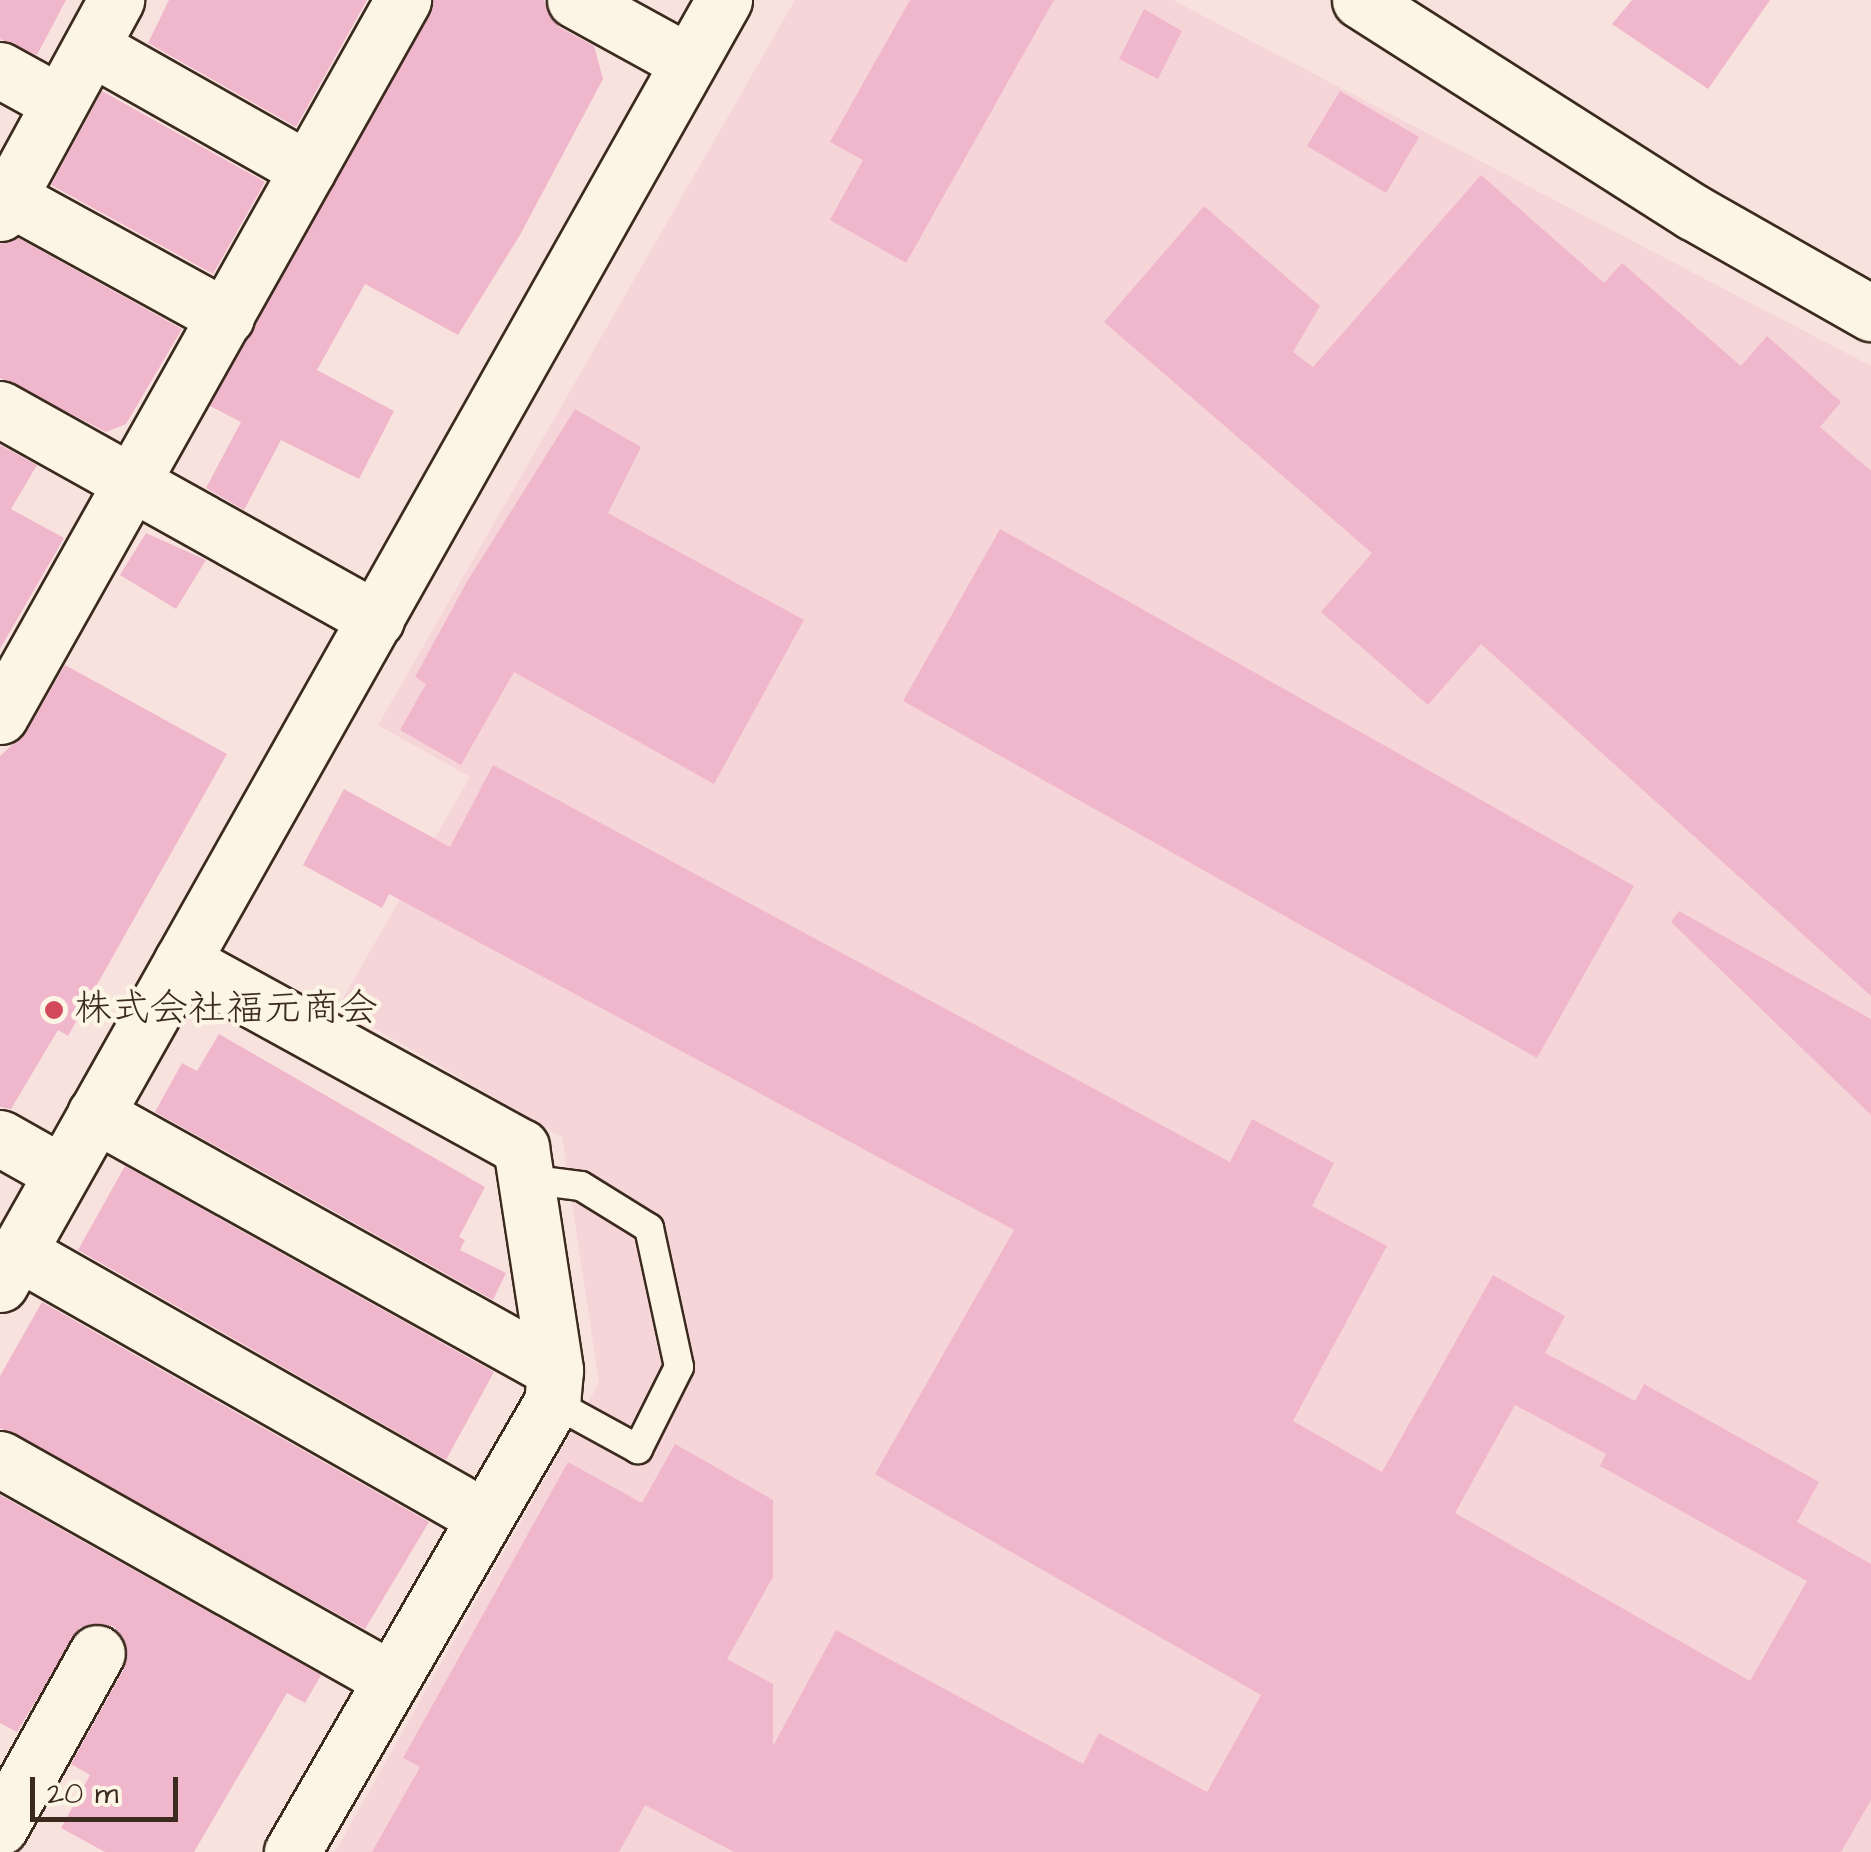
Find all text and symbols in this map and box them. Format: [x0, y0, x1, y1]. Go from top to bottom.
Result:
place label: 株式会社福元商会 [74, 987, 378, 1033]
marker: 株式会社福元商会 [43, 999, 65, 1021]
scale bar [35, 1757, 182, 1819]
text: 20 m [47, 1773, 118, 1815]

